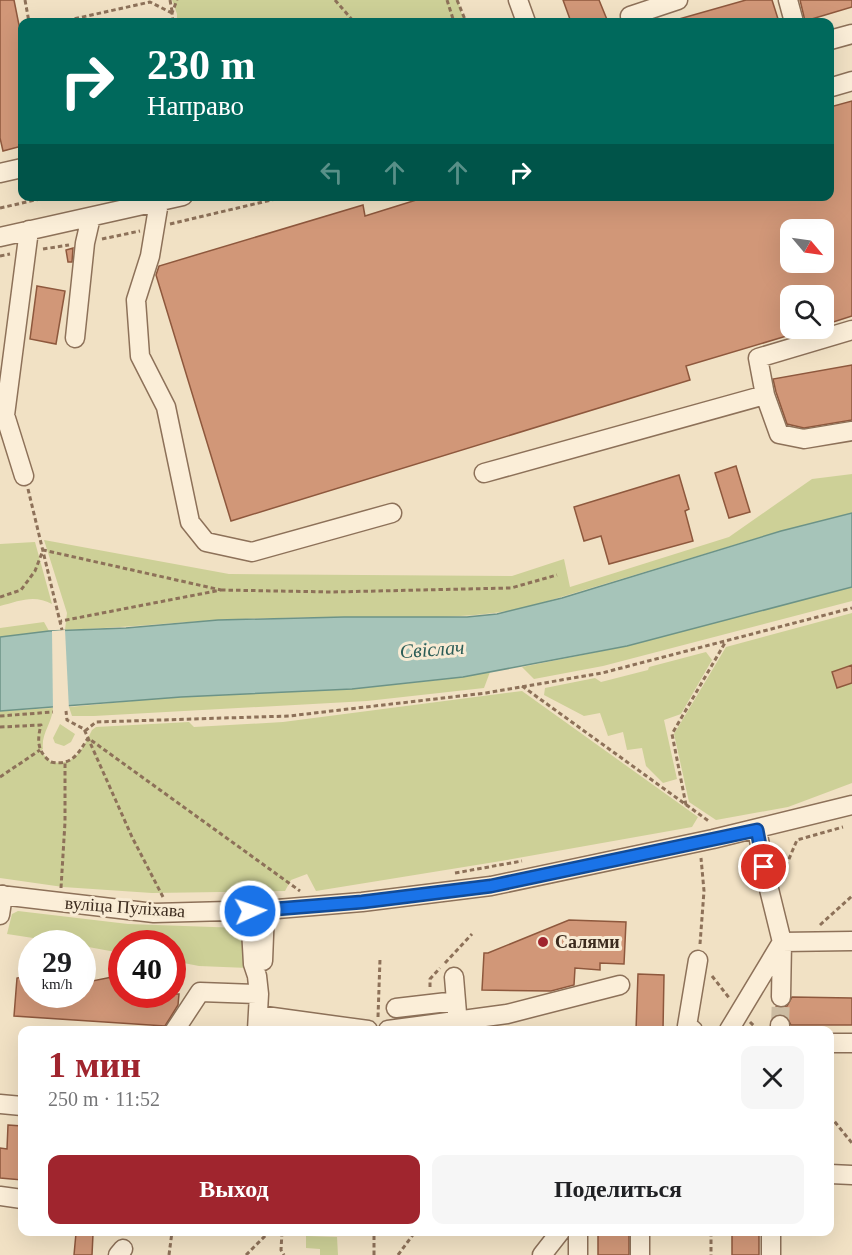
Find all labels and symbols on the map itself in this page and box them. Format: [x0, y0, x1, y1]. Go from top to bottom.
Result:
north arrow [780, 219, 834, 273]
water label: Свіслач [399, 636, 465, 662]
pin [738, 841, 789, 892]
position arrow [218, 879, 282, 943]
street label: вуліца Пуліхава [64, 893, 186, 921]
speed limit sign: 40 [108, 930, 186, 1008]
place label: Салями [555, 932, 620, 952]
marker: Салями [536, 935, 550, 949]

